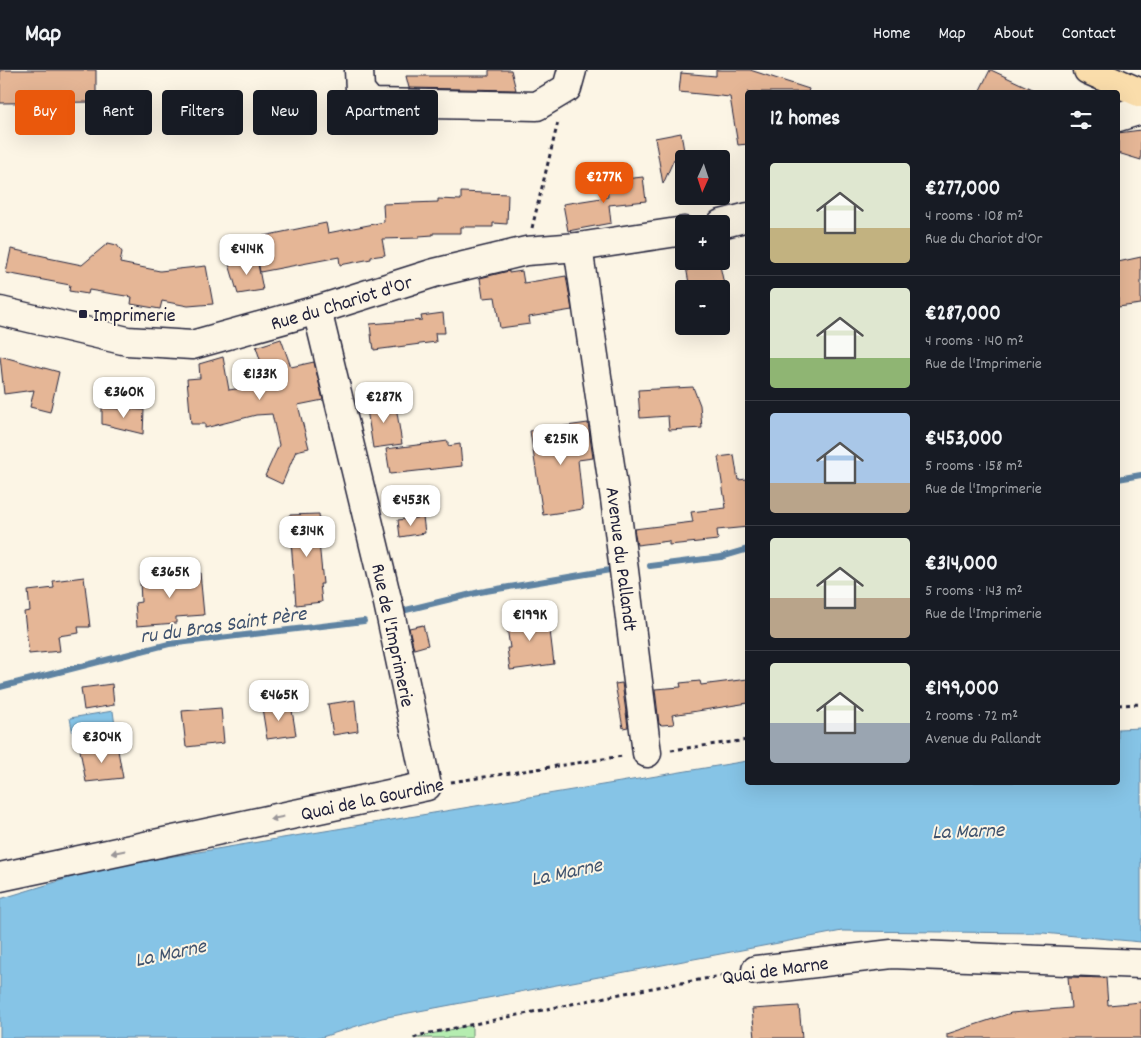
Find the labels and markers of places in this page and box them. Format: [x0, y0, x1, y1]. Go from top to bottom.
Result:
pin: €277K [569, 162, 639, 204]
pin: €414K [212, 234, 282, 276]
place label: Imprimerie [93, 303, 176, 331]
marker: Imprimerie [77, 308, 89, 320]
pin: €133K [225, 358, 295, 401]
pin: €360K [89, 376, 159, 419]
pin: €287K [349, 382, 419, 424]
pin: €251K [526, 424, 596, 466]
pin: €453K [376, 484, 446, 527]
pin: €314K [272, 516, 342, 558]
pin: €365K [135, 556, 205, 599]
pin: €199K [495, 600, 565, 642]
pin: €465K [244, 680, 314, 722]
pin: €304K [67, 722, 137, 764]

